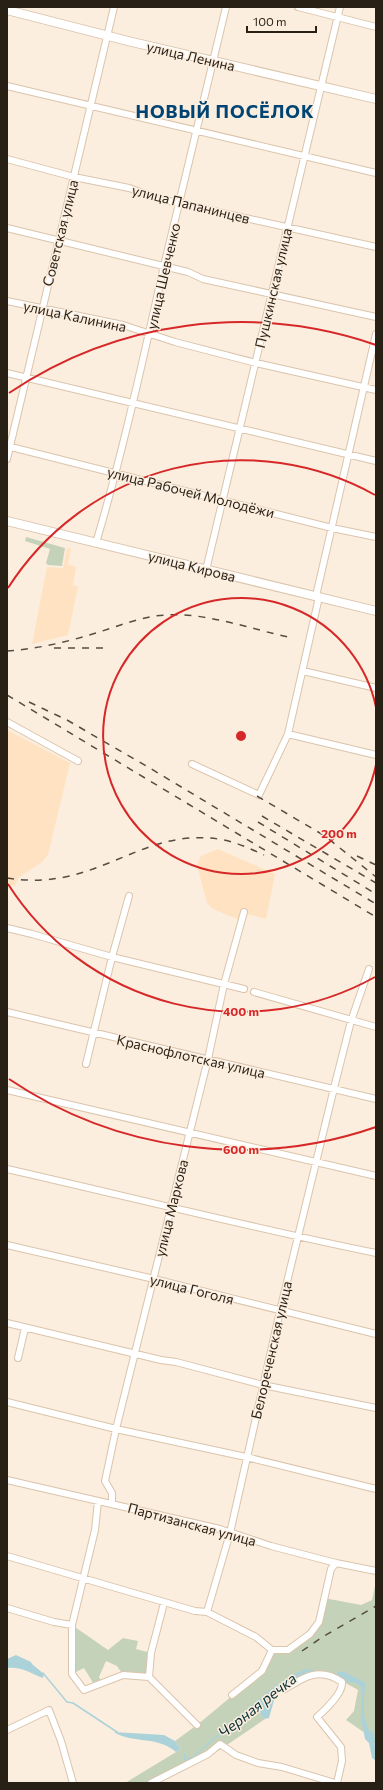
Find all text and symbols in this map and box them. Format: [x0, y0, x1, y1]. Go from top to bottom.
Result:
scale bar [247, 8, 316, 34]
text: 100 m [253, 14, 287, 28]
street label: улица Ленина [145, 38, 237, 74]
district label: НОВЫЙ ПОСЁЛОК [135, 100, 315, 122]
street label: Советская улица [39, 178, 81, 288]
street label: улица Папанинцев [130, 181, 252, 227]
street label: улица Шевченко [142, 221, 184, 331]
street label: Пушкинская улица [251, 226, 295, 350]
street label: улица Калинина [22, 297, 128, 335]
street label: улица Рабочей Молодёжи [105, 463, 277, 521]
street label: улица Кирова [146, 547, 238, 585]
centre of rings [234, 729, 248, 743]
text: 200 m [321, 826, 357, 840]
text: 400 m [223, 1004, 259, 1018]
street label: Краснофлотская улица [115, 1031, 267, 1081]
text: 600 m [223, 1142, 259, 1156]
street label: улица Маркова [151, 1157, 191, 1259]
street label: улица Гоголя [148, 1270, 236, 1308]
street label: Белореченская улица [247, 1279, 295, 1421]
street label: Партизанская улица [126, 1499, 258, 1549]
water label: Черная речка [214, 1669, 300, 1741]

